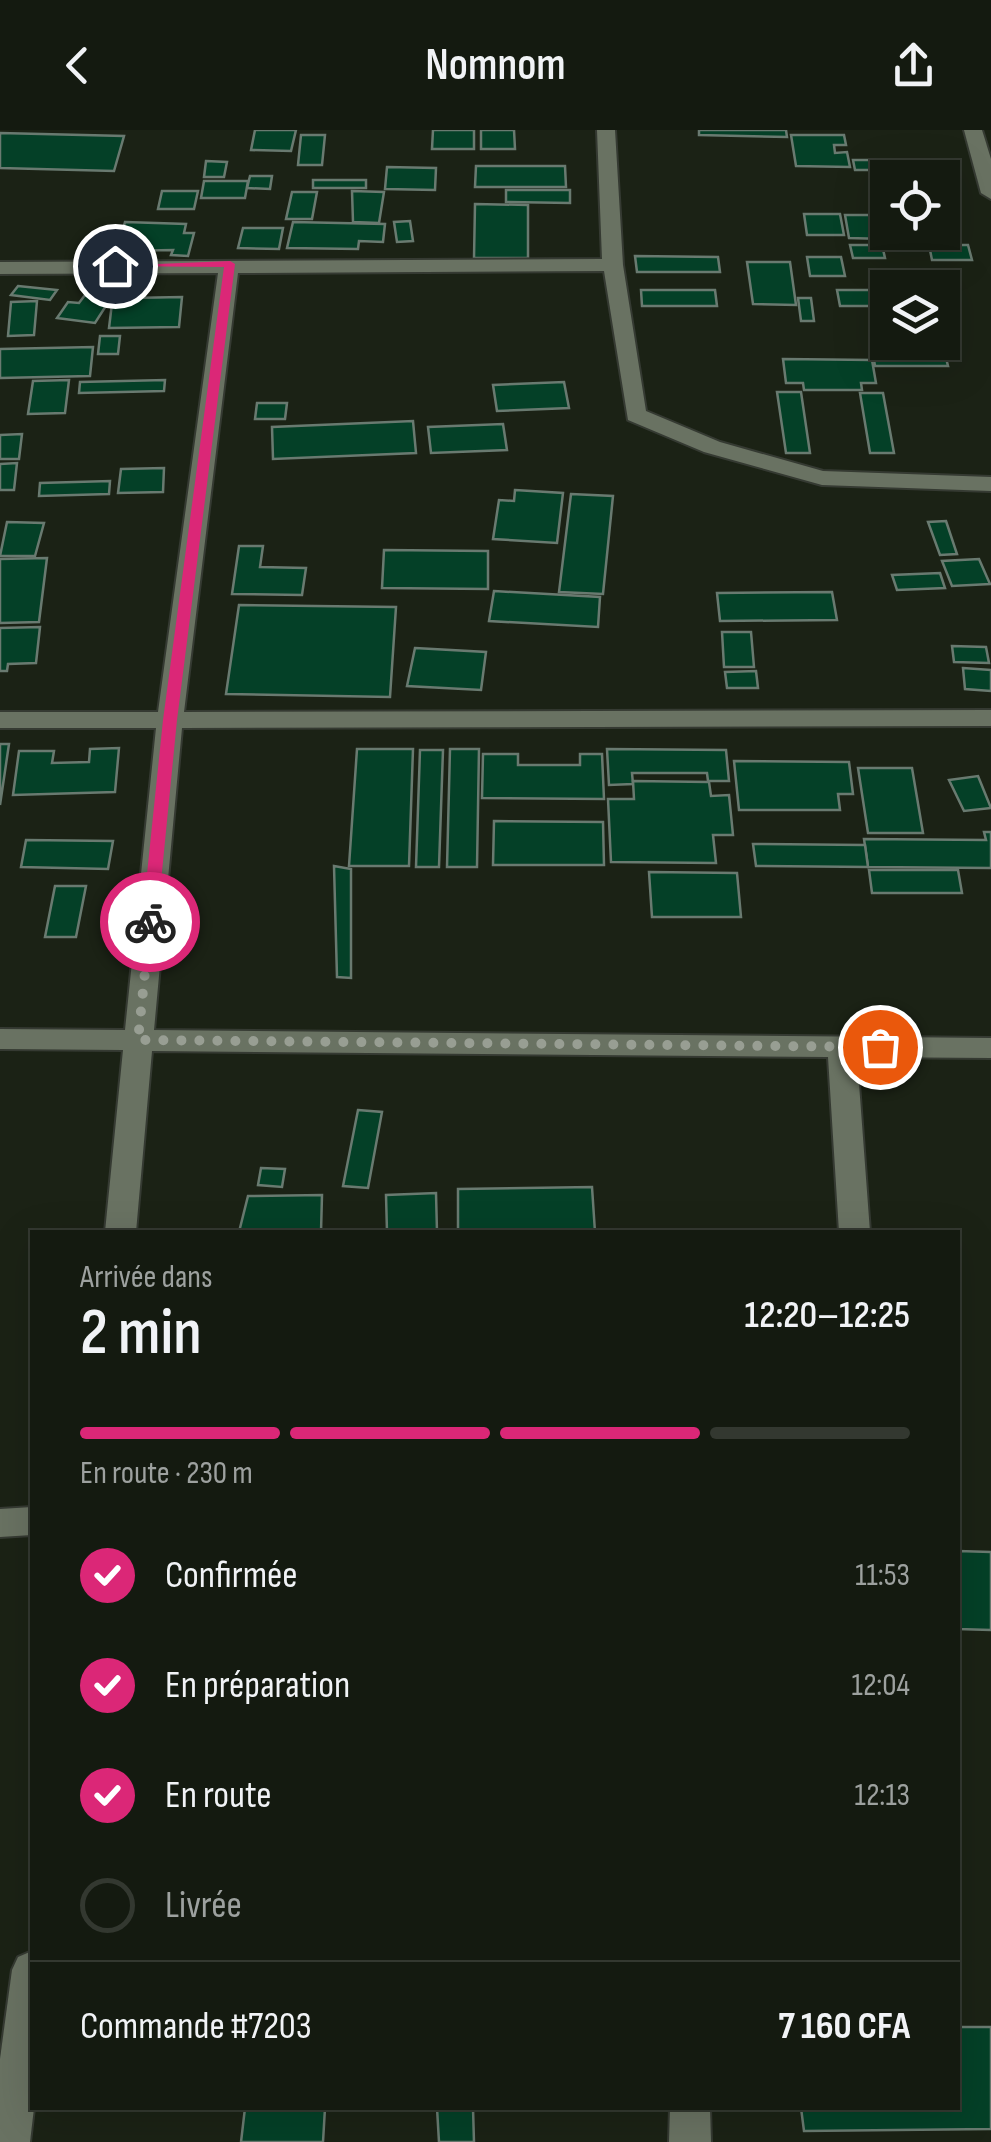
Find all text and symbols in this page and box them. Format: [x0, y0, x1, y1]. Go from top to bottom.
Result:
icon: back [50, 38, 105, 93]
text: Nomnom [425, 38, 566, 93]
icon: share [886, 38, 941, 93]
map controls [870, 160, 960, 360]
button: locate [870, 160, 960, 250]
pin [73, 224, 158, 309]
icon: home [88, 239, 143, 294]
button: layers [870, 270, 960, 360]
courier [100, 872, 200, 972]
icon: bike [123, 895, 178, 950]
pin [838, 1005, 923, 1090]
icon: bag [853, 1020, 908, 1075]
text: Arrivée dans [80, 1258, 212, 1297]
text: 12:20–12:25 [745, 1293, 910, 1338]
text: 2 min [80, 1295, 202, 1373]
text: En route · 230 m [80, 1454, 253, 1493]
icon: check [80, 1548, 135, 1603]
text: Confirmée [165, 1553, 298, 1598]
text: 11:53 [855, 1556, 910, 1595]
icon: check [80, 1658, 135, 1713]
text: En préparation [165, 1663, 350, 1708]
text: 12:04 [852, 1666, 910, 1705]
icon: check [80, 1768, 135, 1823]
text: En route [165, 1773, 271, 1818]
text: 12:13 [855, 1776, 910, 1815]
text: Livrée [165, 1883, 242, 1928]
text: Commande #7203 [80, 2004, 312, 2049]
text: 7 160 CFA [778, 2004, 910, 2049]

